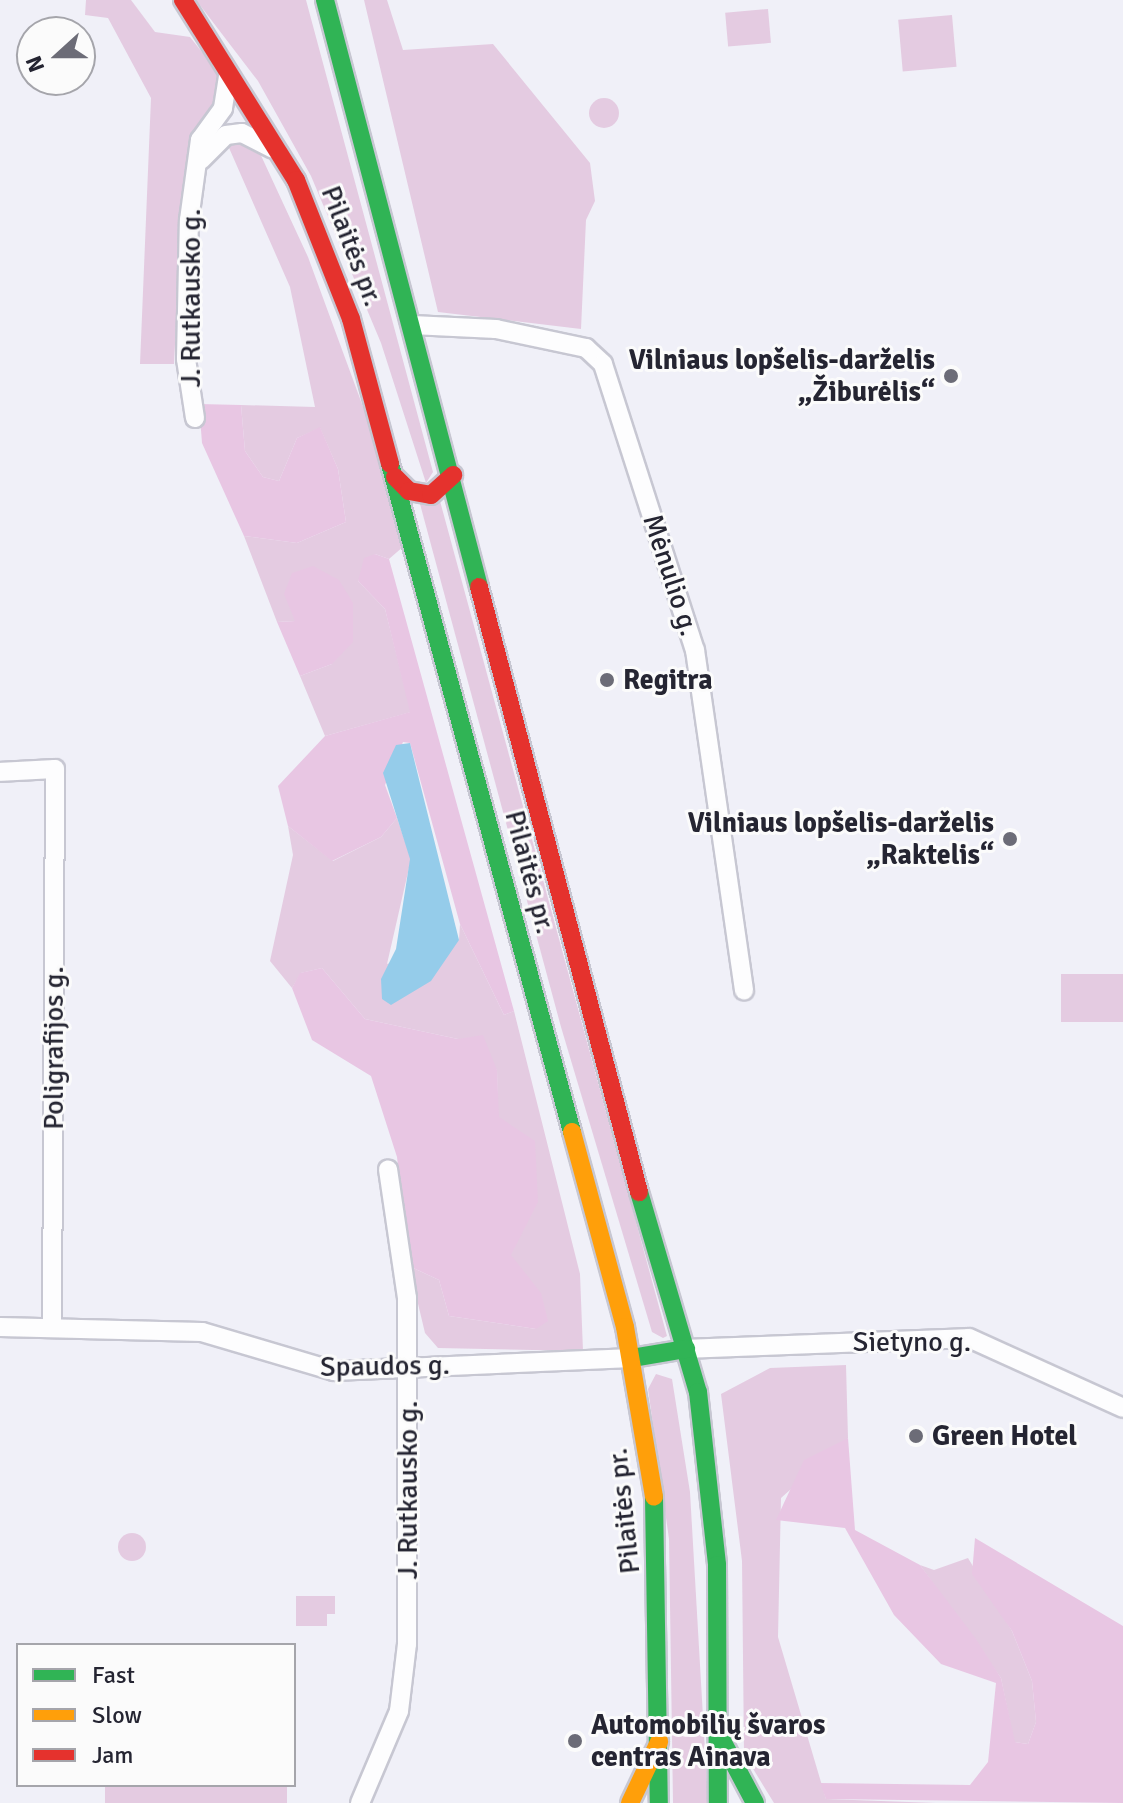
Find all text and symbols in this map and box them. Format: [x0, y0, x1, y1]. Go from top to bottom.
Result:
north arrow [16, 16, 96, 96]
text: N [20, 52, 50, 76]
street label: Pilaitės pr. [314, 181, 390, 311]
street label: J. Rutkausko g. [174, 209, 208, 387]
place label: Vilniaus lopšelis-darželis „Žiburėlis“ [629, 343, 935, 409]
marker: Vilniaus lopšelis-darželis „Žiburėlis“ [942, 367, 960, 385]
street label: Mėnulio g. [636, 510, 706, 640]
place label: Regitra [623, 663, 713, 697]
marker: Regitra [598, 671, 616, 689]
place label: Vilniaus lopšelis-darželis „Raktelis“ [688, 806, 994, 872]
street label: Pilaitės pr. [497, 807, 563, 937]
marker: Vilniaus lopšelis-darželis „Raktelis“ [1001, 830, 1019, 848]
street label: Poligrafijos g. [37, 966, 71, 1130]
street label: Sietyno g. [853, 1325, 971, 1359]
street label: Spaudos g. [320, 1348, 450, 1384]
street label: J. Rutkausko g. [391, 1401, 425, 1579]
place label: Green Hotel [932, 1419, 1077, 1453]
marker: Green Hotel [907, 1427, 925, 1445]
street label: Pilaitės pr. [601, 1447, 647, 1575]
legend [16, 1643, 296, 1787]
text: Fast [92, 1660, 135, 1690]
text: Slow [92, 1700, 142, 1730]
place label: Automobilių švaros centras Ainava [591, 1708, 825, 1774]
marker: Automobilių švaros centras Ainava [566, 1732, 584, 1750]
text: Jam [92, 1740, 133, 1770]

